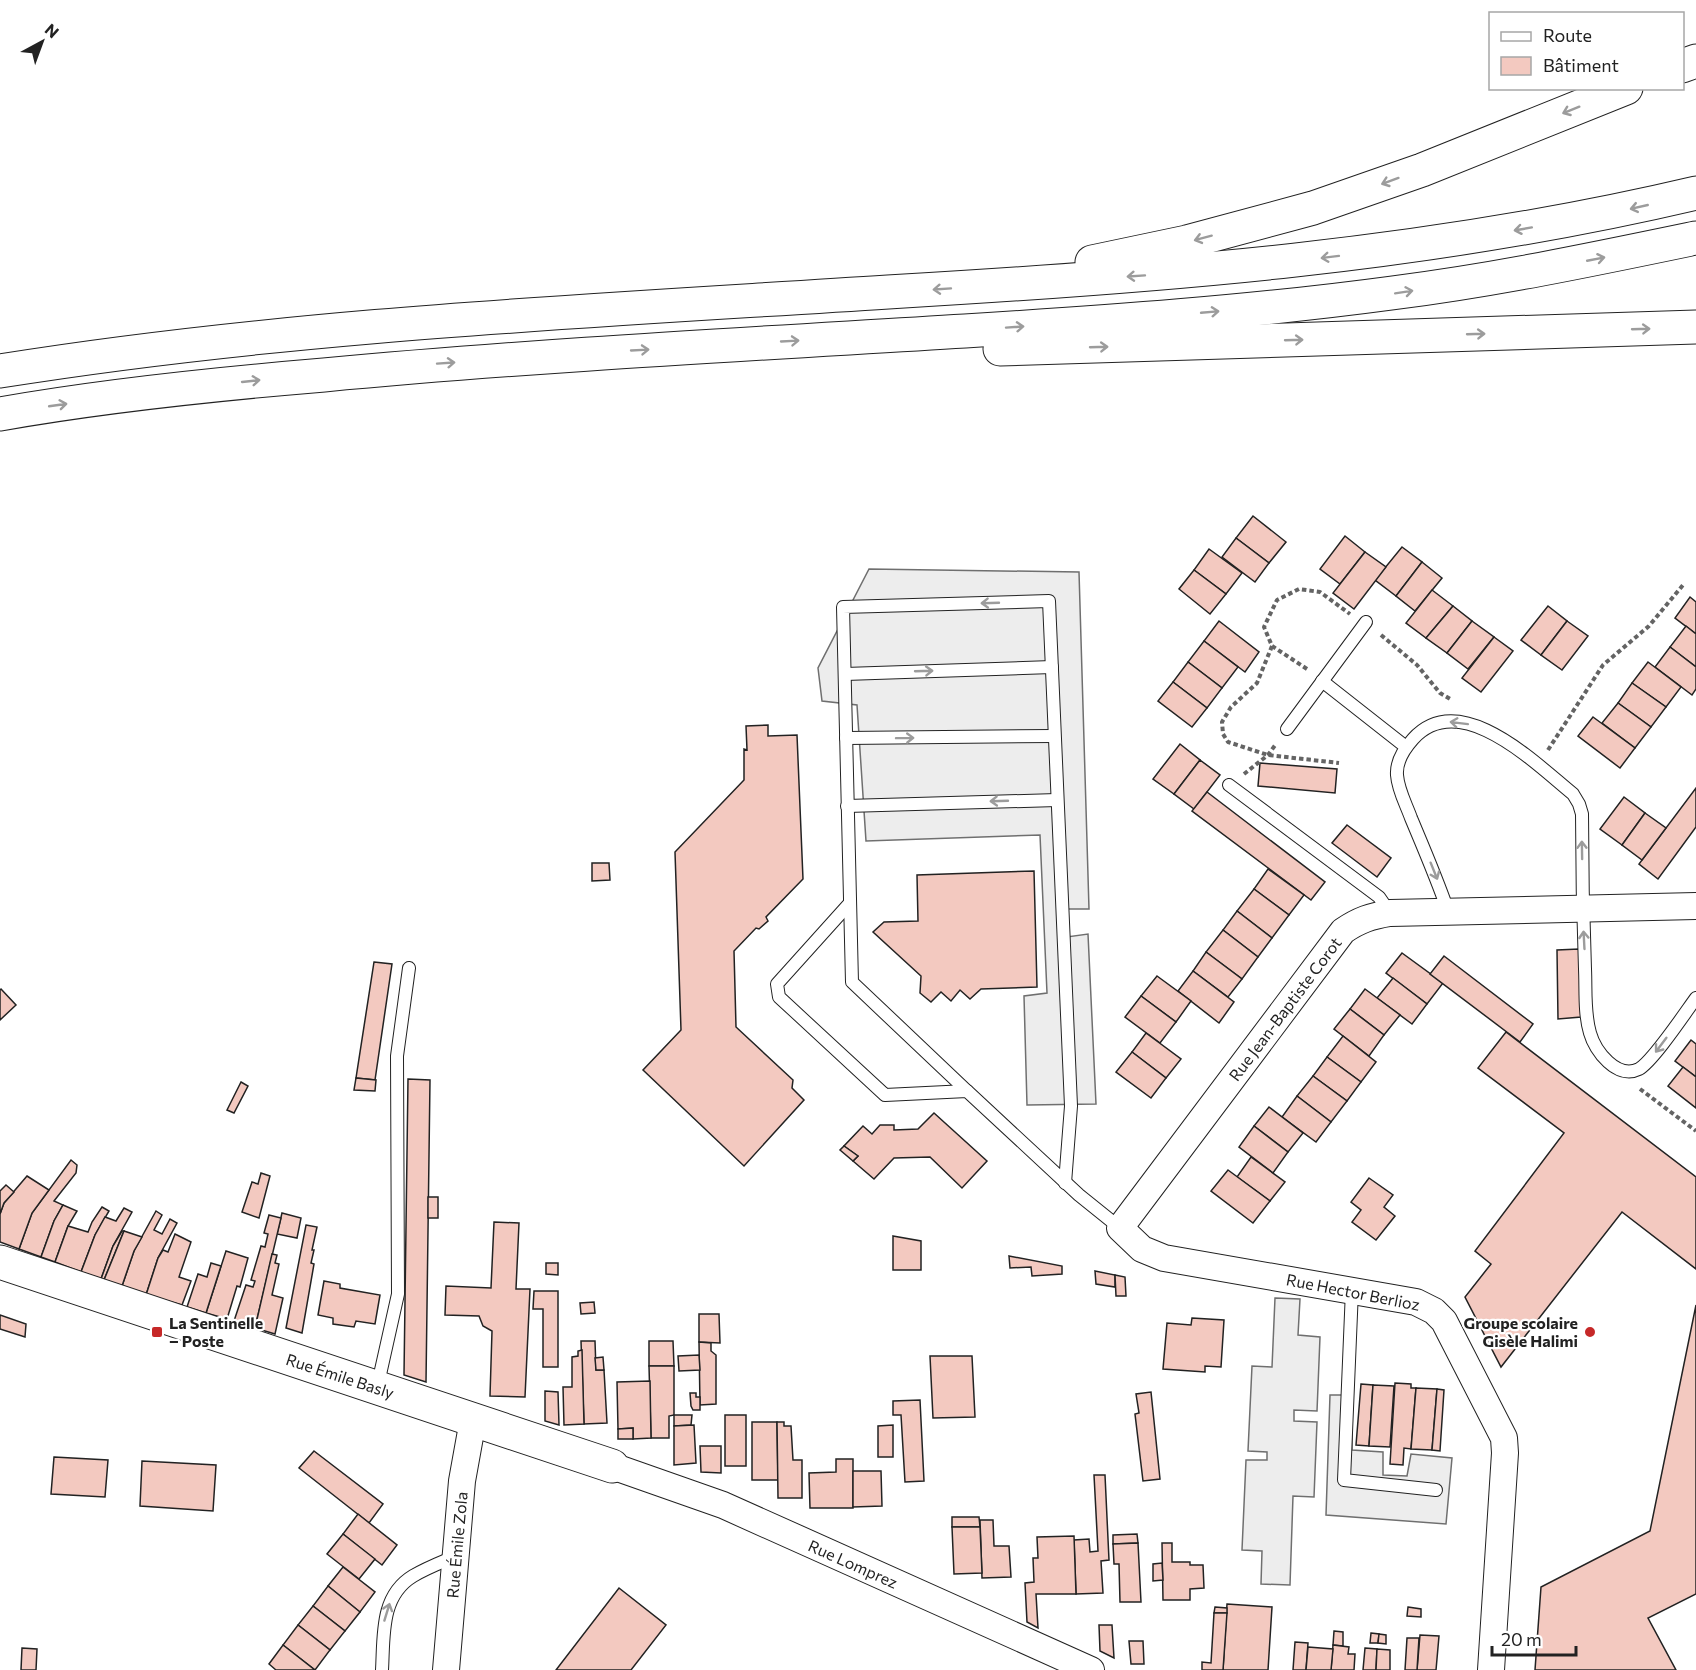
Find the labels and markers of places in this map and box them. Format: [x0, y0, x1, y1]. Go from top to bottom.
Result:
place label: La Sentinelle – Poste [169, 1313, 263, 1350]
place label: Groupe scolaire Gisèle Halimi [1463, 1313, 1578, 1350]
marker: La Sentinelle – Poste [150, 1325, 164, 1339]
marker: Groupe scolaire Gisèle Halimi [1583, 1325, 1597, 1339]

